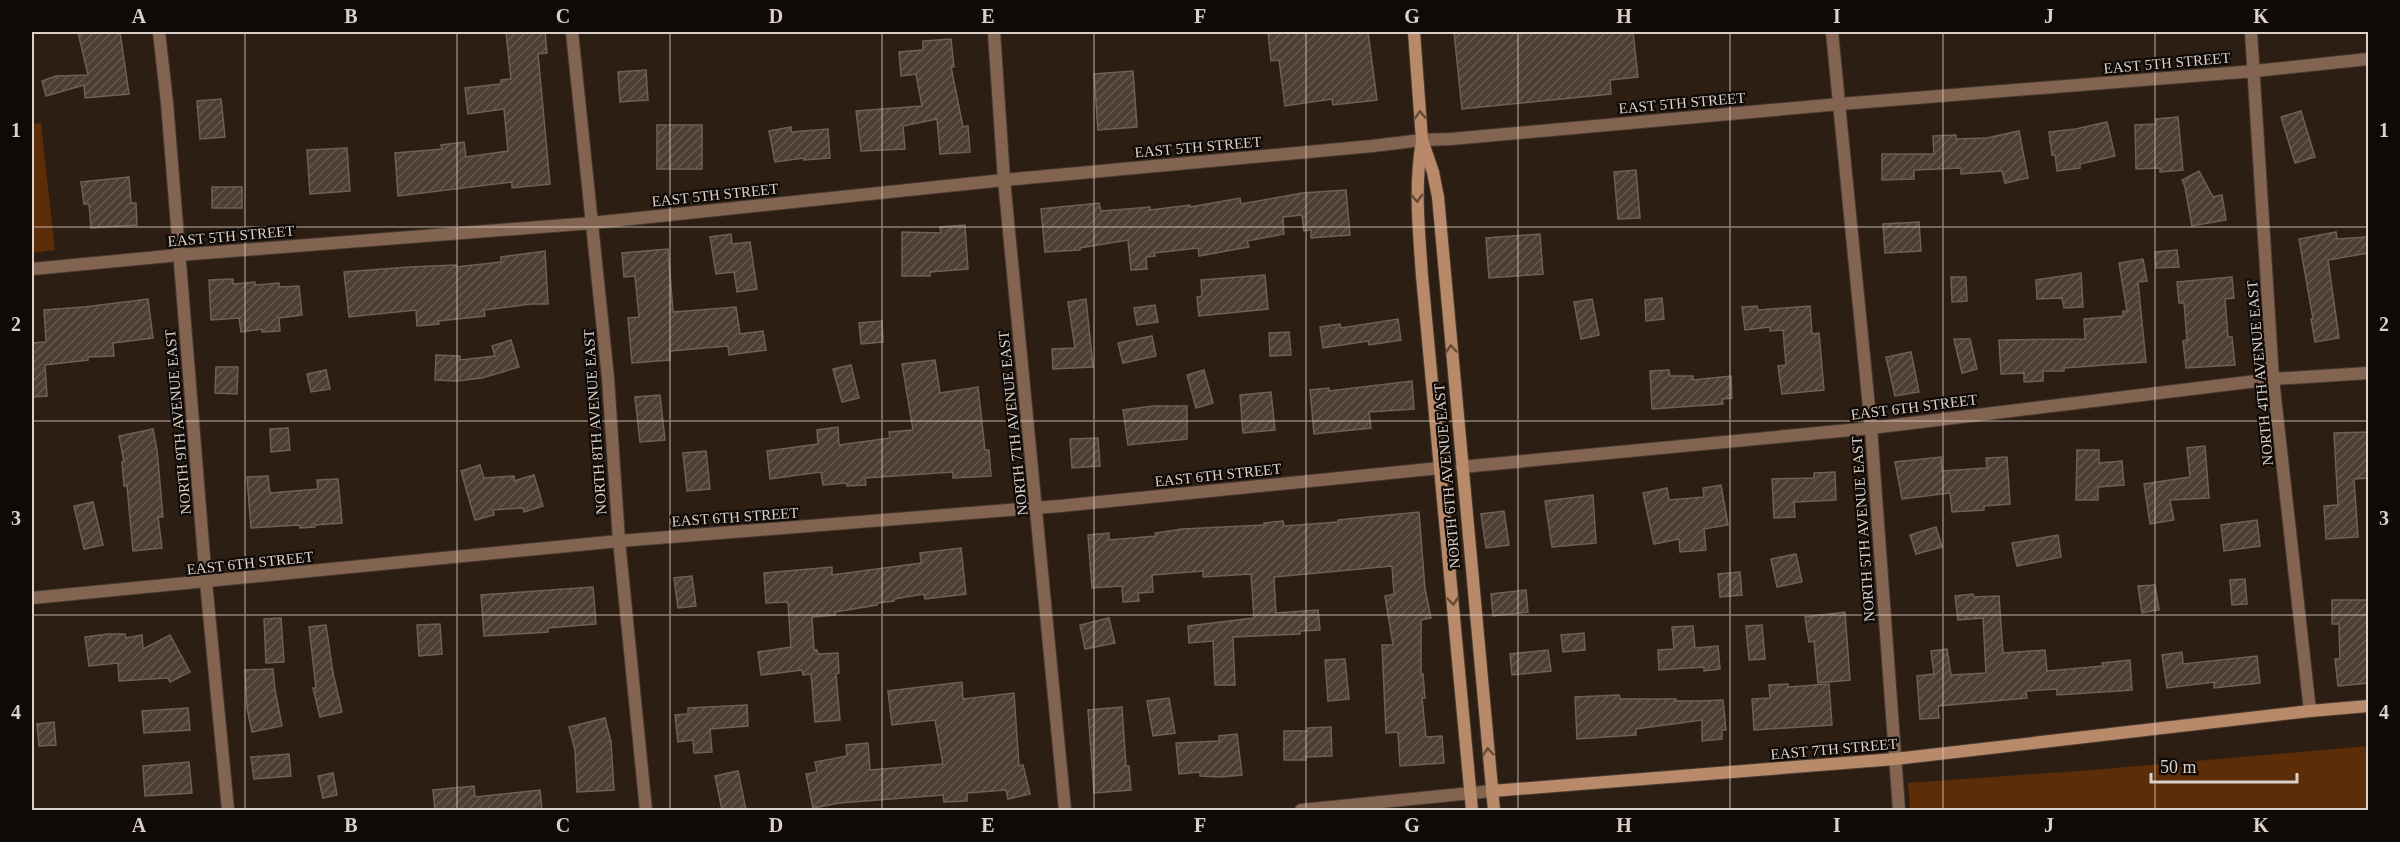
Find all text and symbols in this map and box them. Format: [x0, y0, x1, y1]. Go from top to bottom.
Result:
text: A [132, 5, 147, 27]
text: B [344, 5, 358, 27]
text: C [556, 5, 570, 27]
text: D [769, 5, 783, 27]
text: E [981, 5, 995, 27]
text: F [1194, 5, 1206, 27]
text: G [1404, 5, 1420, 27]
text: H [1616, 5, 1632, 27]
text: I [1833, 5, 1841, 27]
text: J [2044, 5, 2054, 27]
text: K [2253, 5, 2269, 27]
street label: EAST 5TH STREET [2103, 49, 2231, 77]
street label: EAST 5TH STREET [1618, 89, 1746, 117]
one-way arrow [1414, 110, 1427, 119]
text: 1 [11, 119, 21, 141]
text: 1 [2379, 119, 2389, 141]
street label: EAST 5TH STREET [1134, 133, 1262, 161]
street label: EAST 5TH STREET [651, 180, 779, 210]
one-way arrow [1411, 193, 1423, 202]
street label: EAST 5TH STREET [167, 222, 295, 250]
street label: NORTH 4TH AVENUE EAST [2244, 280, 2276, 466]
text: 2 [11, 313, 21, 335]
text: 2 [2379, 313, 2389, 335]
street label: NORTH 9TH AVENUE EAST [162, 329, 194, 515]
street label: NORTH 8TH AVENUE EAST [581, 329, 609, 515]
street label: NORTH 7TH AVENUE EAST [995, 330, 1031, 516]
one-way arrow [1445, 344, 1458, 354]
street label: NORTH 6TH AVENUE EAST [1431, 383, 1463, 569]
street label: EAST 6TH STREET [1850, 391, 1978, 423]
street label: NORTH 5TH AVENUE EAST [1849, 436, 1877, 622]
street label: EAST 6TH STREET [1154, 460, 1282, 490]
street label: EAST 6TH STREET [671, 505, 799, 529]
text: 3 [11, 507, 21, 529]
text: 3 [2379, 507, 2389, 529]
street label: EAST 6TH STREET [186, 548, 314, 578]
one-way arrow [1446, 597, 1459, 606]
text: 4 [11, 701, 21, 723]
text: 4 [2379, 701, 2389, 723]
street label: EAST 7TH STREET [1770, 735, 1898, 763]
scale bar [2151, 746, 2296, 784]
one-way arrow [1482, 748, 1495, 757]
text: 50 m [2160, 757, 2197, 777]
text: A [132, 814, 147, 836]
text: B [344, 814, 358, 836]
text: C [556, 814, 570, 836]
text: D [769, 814, 783, 836]
text: E [981, 814, 995, 836]
text: F [1194, 814, 1206, 836]
text: G [1404, 814, 1420, 836]
text: H [1616, 814, 1632, 836]
text: I [1833, 814, 1841, 836]
text: J [2044, 814, 2054, 836]
text: K [2253, 814, 2269, 836]

